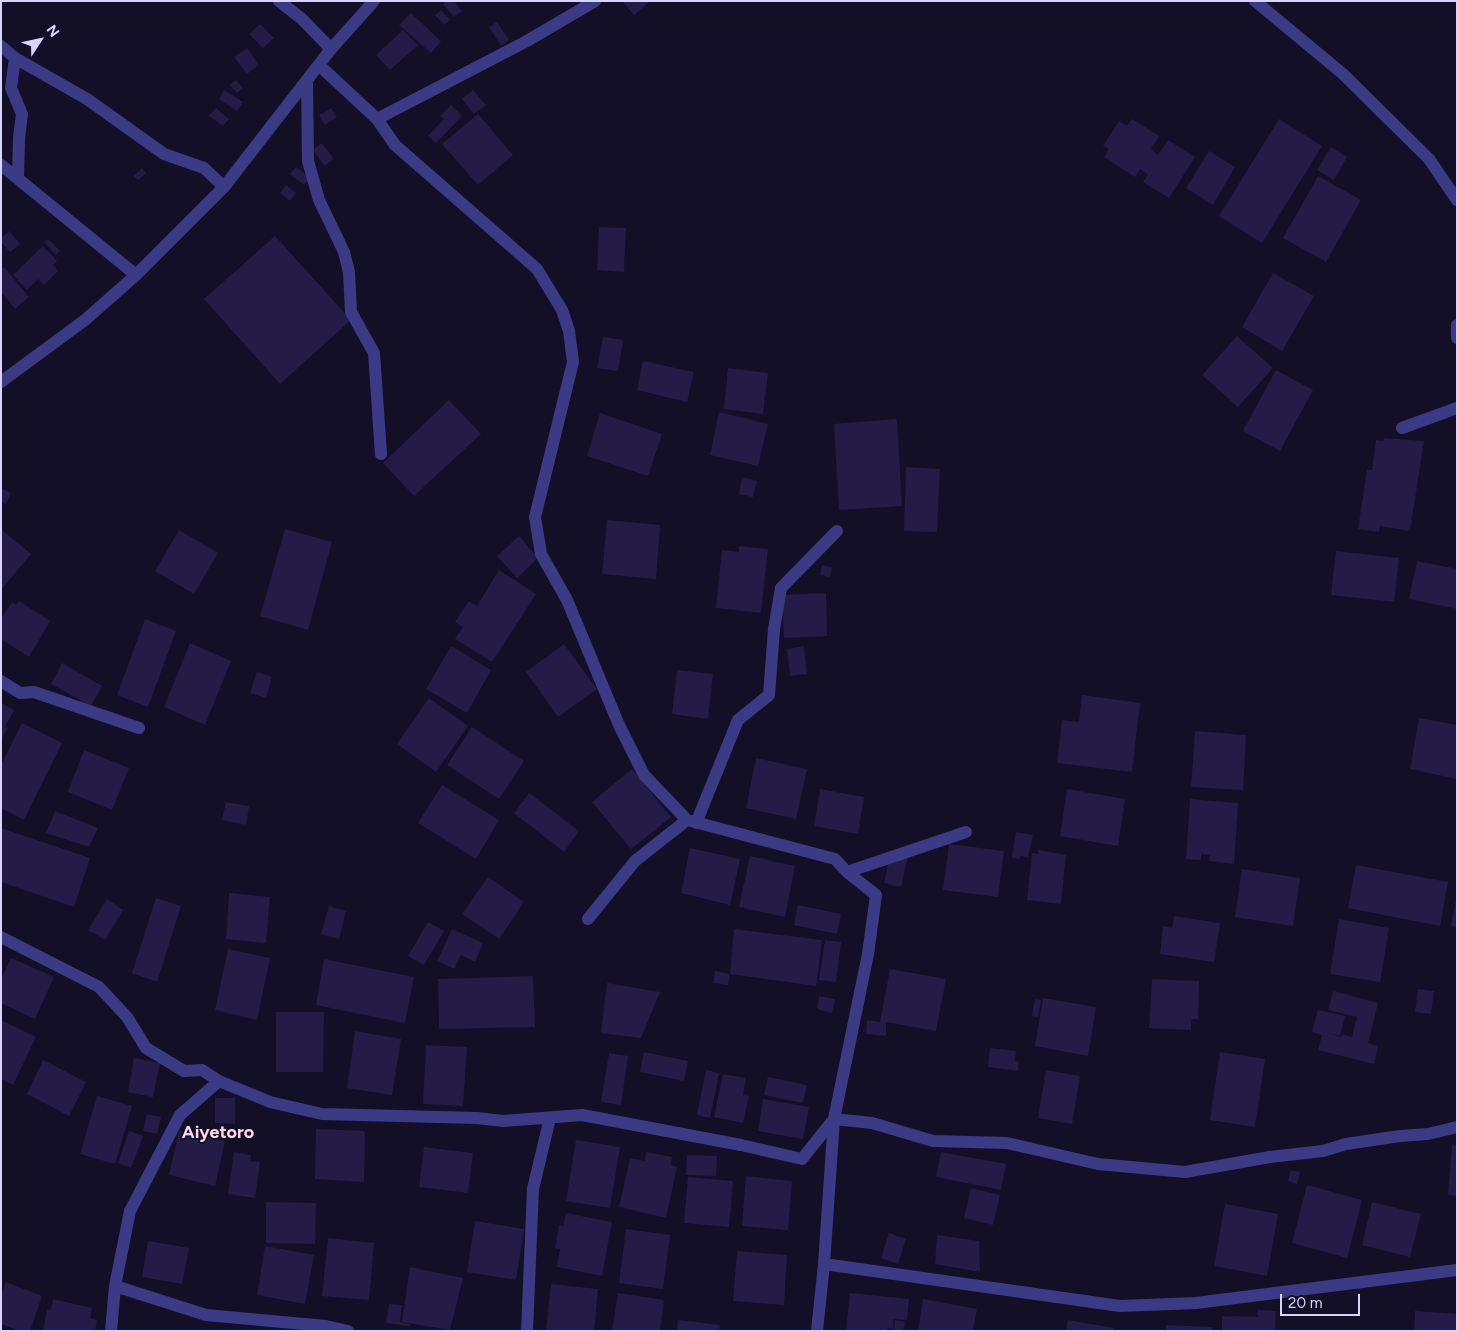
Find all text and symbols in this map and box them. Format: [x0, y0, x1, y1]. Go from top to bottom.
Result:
north arrow [15, 15, 65, 65]
text: N [43, 22, 63, 40]
district label: Aiyetoro [182, 1122, 254, 1144]
scale bar [1283, 1284, 1363, 1316]
text: 20 m [1288, 1294, 1322, 1312]

